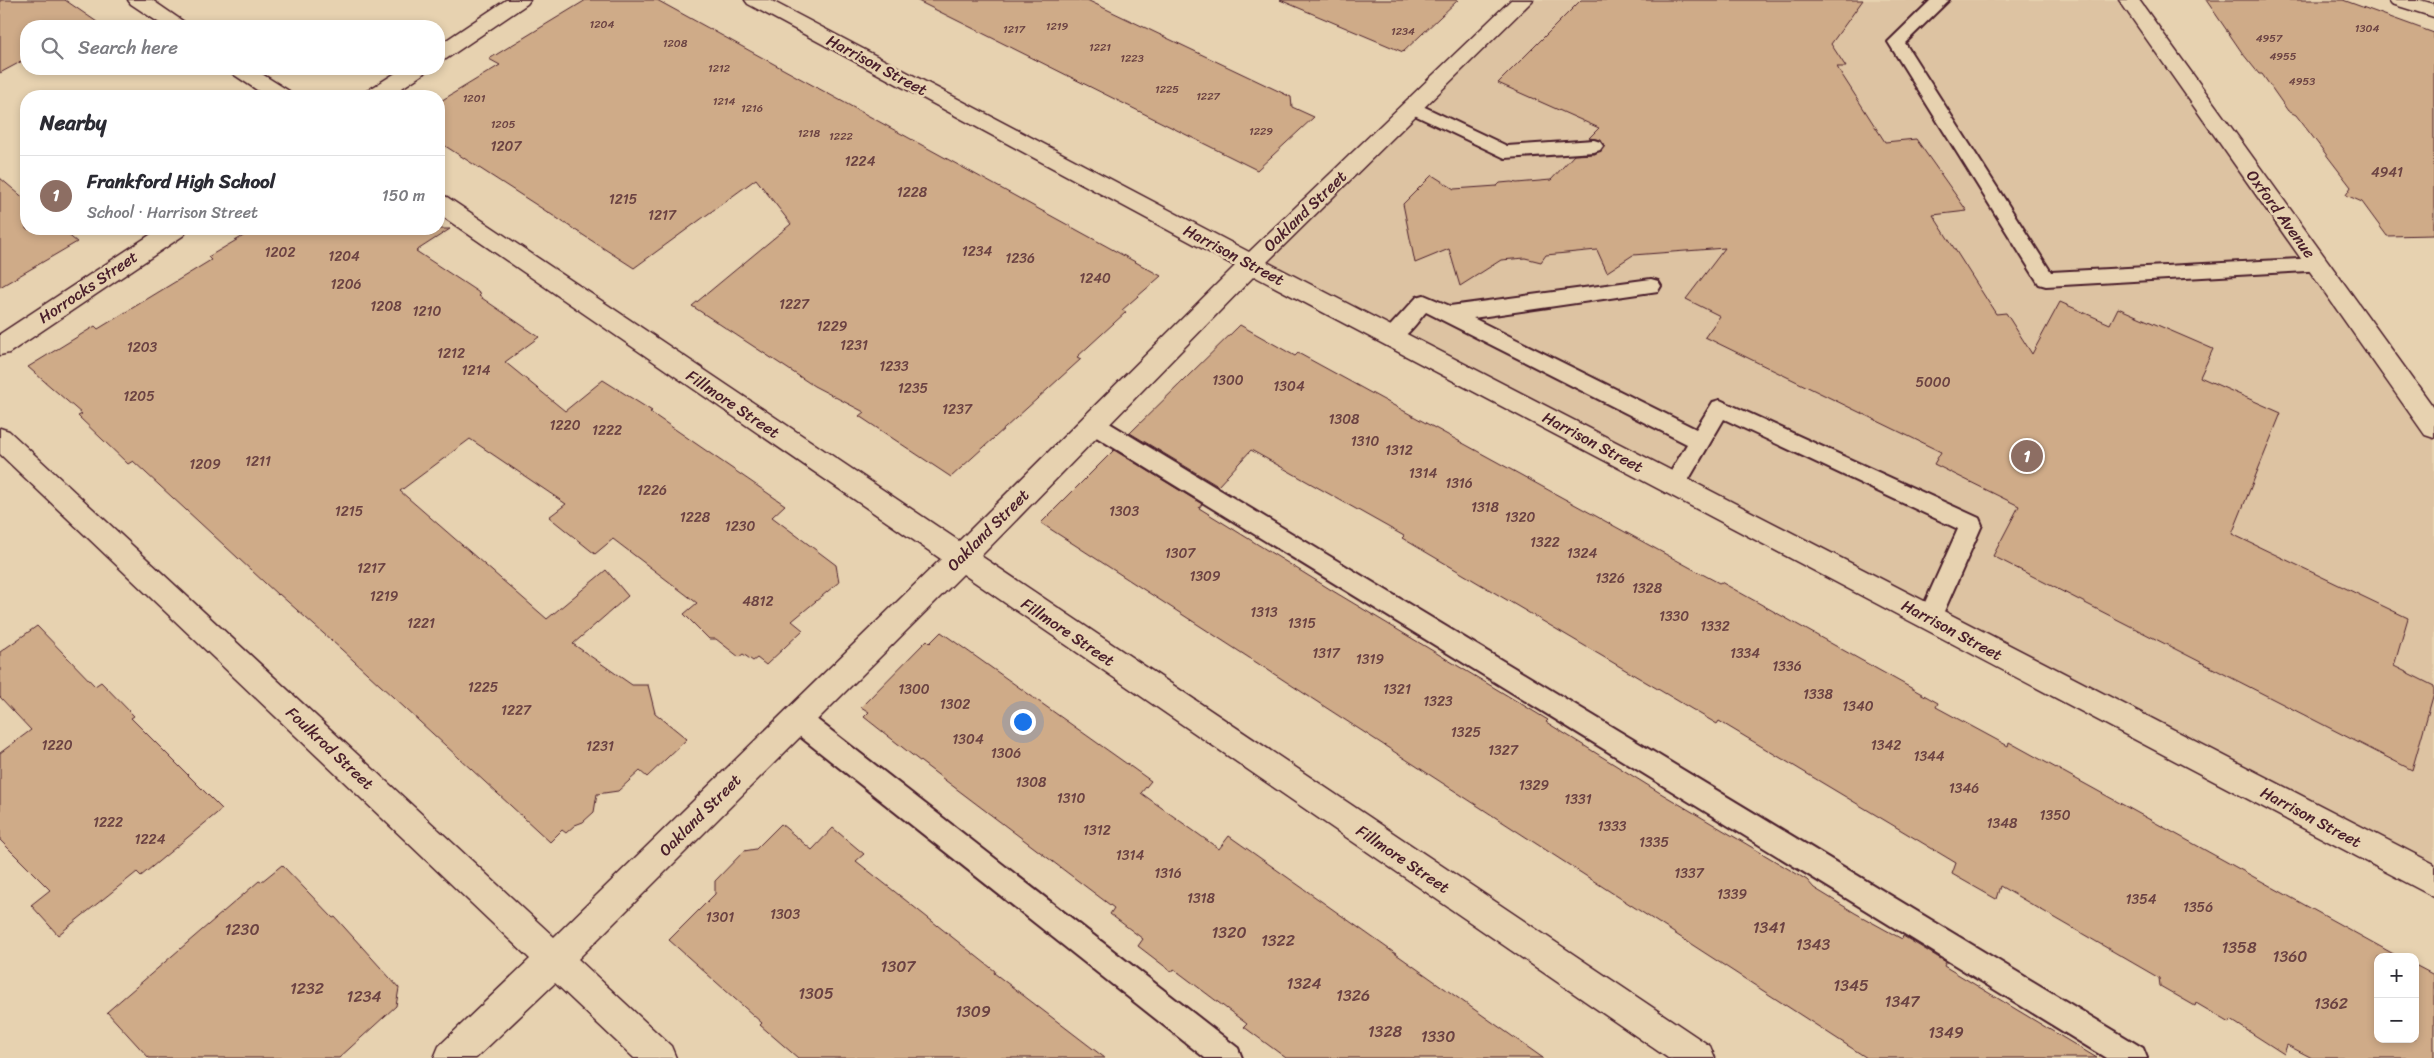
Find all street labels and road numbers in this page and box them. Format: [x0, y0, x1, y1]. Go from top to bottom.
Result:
street label: Harrison Street [821, 26, 933, 104]
street label: Oakland Street [1256, 163, 1354, 259]
street label: Oxford Avenue [2239, 163, 2323, 265]
street label: Harrison Street [1178, 216, 1290, 294]
street label: Horrocks Street [32, 243, 144, 331]
street label: Fillmore Street [680, 362, 786, 446]
street label: Harrison Street [1537, 403, 1649, 481]
street label: Oakland Street [940, 482, 1036, 578]
street label: Fillmore Street [1015, 590, 1121, 674]
street label: Harrison Street [1896, 591, 2008, 669]
street label: Foulkrod Street [279, 699, 381, 797]
street label: Oakland Street [652, 767, 748, 863]
street label: Harrison Street [2255, 778, 2367, 856]
street label: Fillmore Street [1350, 817, 1456, 901]

